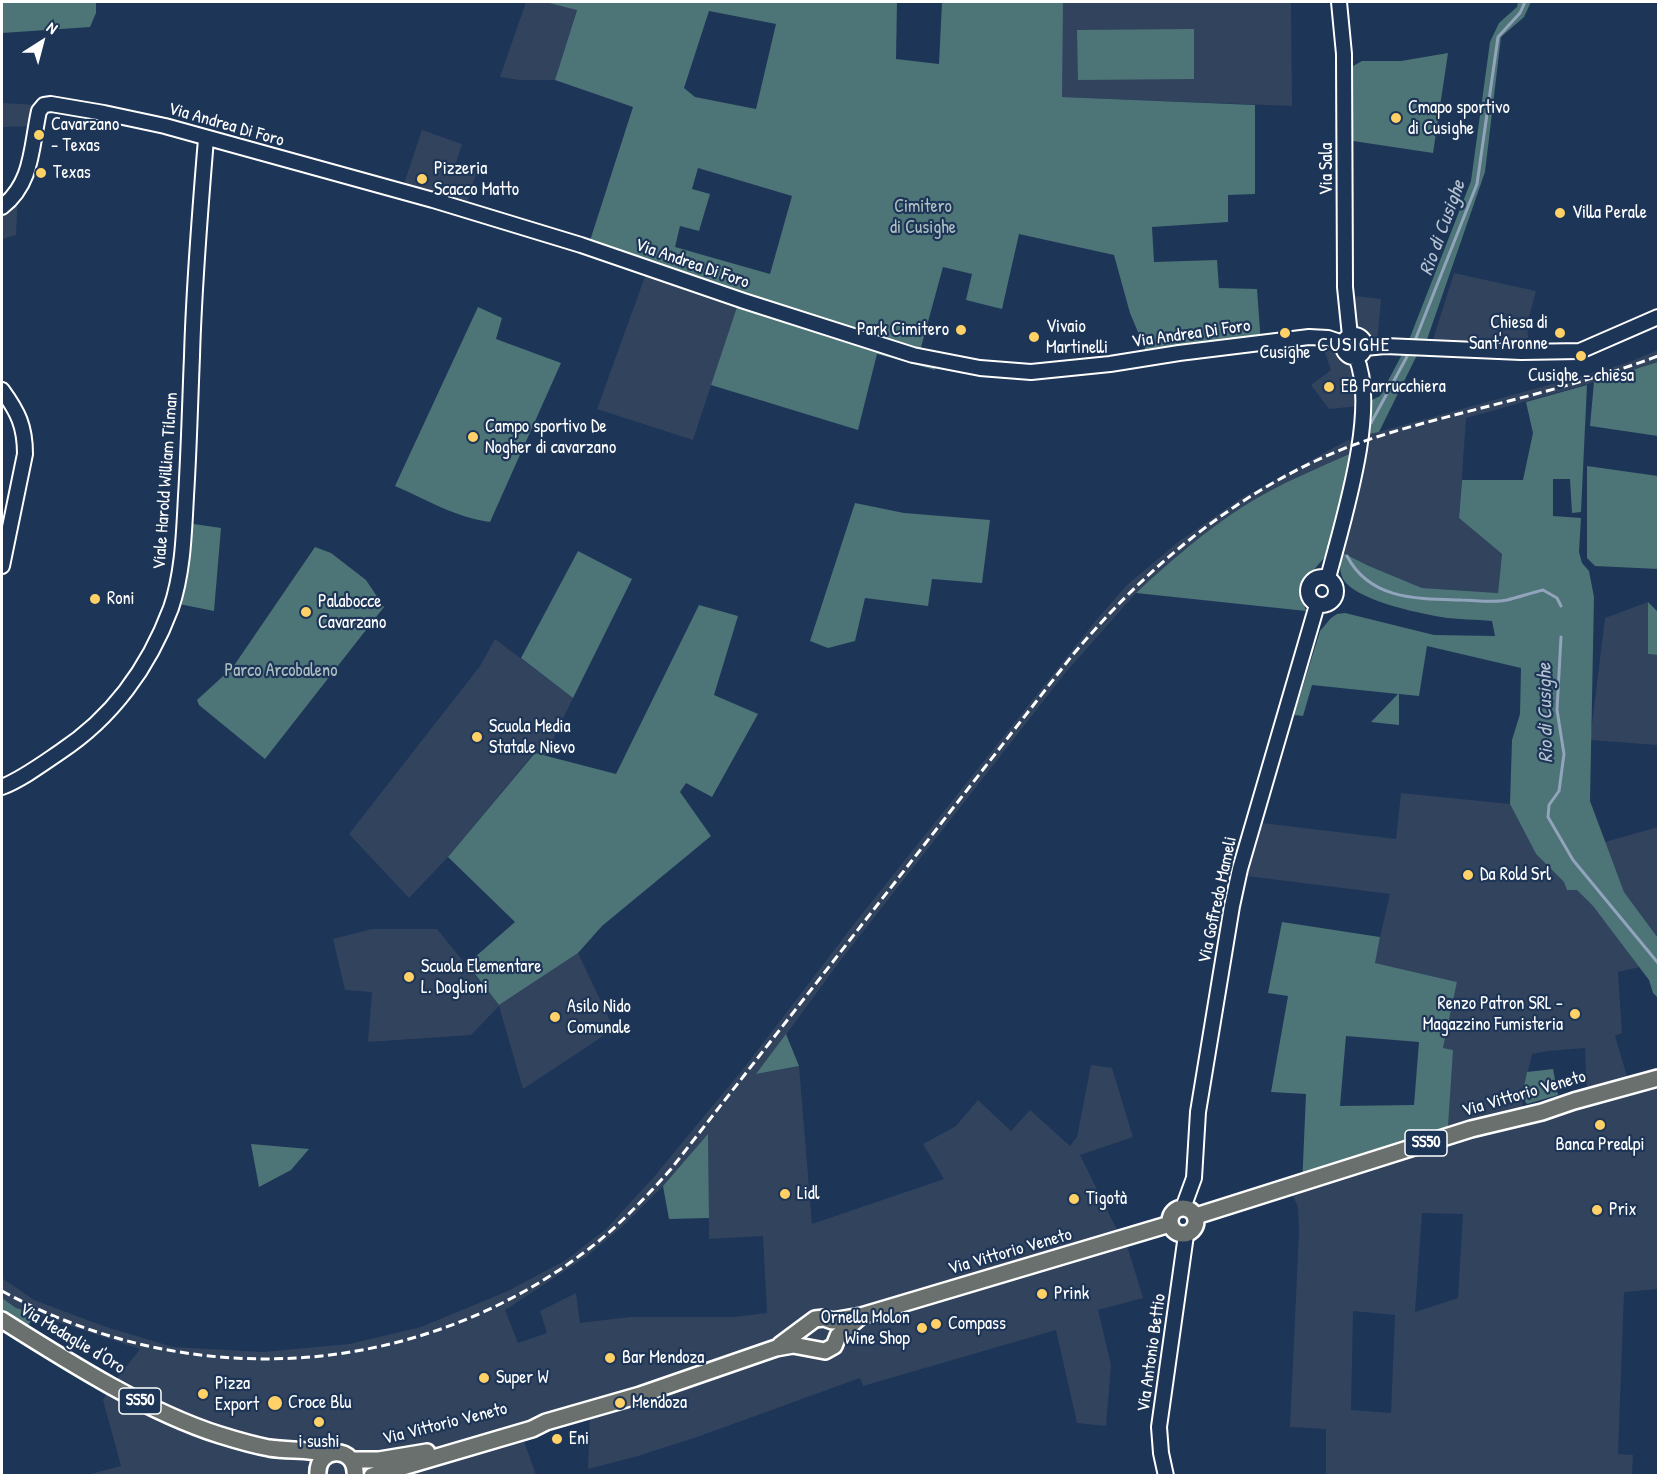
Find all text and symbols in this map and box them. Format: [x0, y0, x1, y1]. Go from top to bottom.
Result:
north arrow [12, 12, 72, 72]
text: N [43, 16, 62, 39]
place label: Cmapo sportivo di Cusighe [1408, 97, 1510, 140]
street label: Via Andrea Di Foro [166, 98, 286, 152]
marker: Cmapo sportivo di Cusighe [1389, 111, 1403, 125]
place label: Cavarzano - Texas [51, 114, 119, 156]
marker: Cavarzano - Texas [32, 128, 46, 142]
street label: Via Sala [1316, 143, 1338, 195]
place label: Pizzeria Scacco Matto [434, 158, 519, 201]
place label: Texas [53, 162, 91, 184]
marker: Texas [34, 166, 48, 180]
marker: Pizzeria Scacco Matto [415, 172, 429, 186]
water label: Rio di Cusighe [1415, 177, 1471, 279]
park label: Cimitero di Cusighe [890, 196, 956, 238]
place label: Villa Perale [1572, 202, 1647, 224]
marker: Villa Perale [1553, 206, 1567, 220]
street label: Via Andrea Di Foro [632, 234, 752, 294]
place label: Chiesa di Sant'Aronne [1469, 312, 1548, 354]
street label: Via Andrea Di Foro [1130, 315, 1252, 353]
place label: Vivaio Martinelli [1046, 316, 1108, 358]
place label: Park Cimitero [857, 319, 949, 341]
marker: Park Cimitero [954, 323, 968, 337]
marker: Cusighe [1278, 326, 1292, 340]
marker: Chiesa di Sant'Aronne [1553, 326, 1567, 340]
marker: Vivaio Martinelli [1027, 330, 1041, 344]
district label: CUSIGHE [1317, 334, 1391, 358]
place label: Cusighe [1260, 342, 1310, 364]
marker: Cusighe - chiesa [1574, 349, 1588, 363]
place label: Cusighe - chiesa [1528, 365, 1634, 387]
place label: EB Parrucchiera [1341, 376, 1446, 398]
marker: EB Parrucchiera [1322, 380, 1336, 394]
street label: Viale Harold William Tilman [149, 391, 183, 571]
place label: Campo sportivo De Nogher di cavarzano [485, 416, 616, 458]
marker: Campo sportivo De Nogher di cavarzano [466, 430, 480, 444]
place label: Roni [107, 588, 135, 610]
place label: Palabocce Cavarzano [318, 591, 386, 634]
marker: Roni [88, 592, 102, 606]
marker: Palabocce Cavarzano [299, 605, 313, 619]
park label: Parco Arcobaleno [225, 660, 337, 682]
water label: Rio di Cusighe [1533, 663, 1559, 763]
place label: Scuola Media Statale Nievo [489, 716, 575, 758]
marker: Scuola Media Statale Nievo [470, 730, 484, 744]
street label: Via Goffredo Mameli [1194, 835, 1242, 965]
place label: Da Rold Srl [1480, 864, 1551, 886]
marker: Da Rold Srl [1461, 868, 1475, 882]
place label: Scuola Elementare L. Doglioni [421, 956, 541, 998]
marker: Scuola Elementare L. Doglioni [402, 970, 416, 984]
place label: Renzo Patron SRL - Magazzino Fumisteria [1423, 993, 1563, 1036]
place label: Asilo Nido Comunale [567, 996, 631, 1038]
marker: Renzo Patron SRL - Magazzino Fumisteria [1568, 1007, 1582, 1021]
marker: Asilo Nido Comunale [548, 1010, 562, 1024]
street label: Via Vittorio Veneto [1460, 1066, 1588, 1122]
marker: Banca Prealpi [1593, 1118, 1607, 1132]
road number: SS50 [1405, 1130, 1447, 1156]
place label: Banca Prealpi [1556, 1134, 1644, 1156]
place label: Lidl [797, 1183, 820, 1205]
marker: Lidl [778, 1187, 792, 1201]
place label: Tigotà [1086, 1188, 1127, 1210]
marker: Tigotà [1067, 1192, 1081, 1206]
place label: Prix [1609, 1199, 1637, 1221]
marker: Prix [1590, 1203, 1604, 1217]
street label: Via Vittorio Veneto [946, 1224, 1074, 1280]
place label: Prink [1054, 1283, 1089, 1305]
marker: Prink [1035, 1287, 1049, 1301]
street label: Via Antonio Bettio [1133, 1292, 1171, 1414]
street label: Via Medaglie d'Oro [15, 1299, 129, 1379]
place label: Ornella Molon Wine Shop [821, 1307, 910, 1350]
place label: Compass [948, 1313, 1006, 1335]
marker: Compass [929, 1317, 943, 1331]
marker: Ornella Molon Wine Shop [915, 1321, 929, 1335]
place label: Bar Mendoza [622, 1347, 704, 1369]
marker: Bar Mendoza [603, 1351, 617, 1365]
place label: Super W [496, 1367, 548, 1389]
marker: Super W [477, 1371, 491, 1385]
place label: Pizza Export [215, 1373, 259, 1416]
marker: Pizza Export [196, 1387, 210, 1401]
road number: SS50 [119, 1388, 161, 1414]
place label: Croce Blu [288, 1392, 351, 1414]
place label: Mendoza [632, 1392, 687, 1414]
marker: Croce Blu [266, 1394, 284, 1412]
marker: Mendoza [613, 1396, 627, 1410]
street label: Via Vittorio Veneto [381, 1398, 509, 1450]
marker: i sushi [312, 1415, 326, 1429]
place label: Eni [569, 1428, 589, 1450]
place label: i sushi [299, 1431, 339, 1453]
marker: Eni [550, 1432, 564, 1446]

